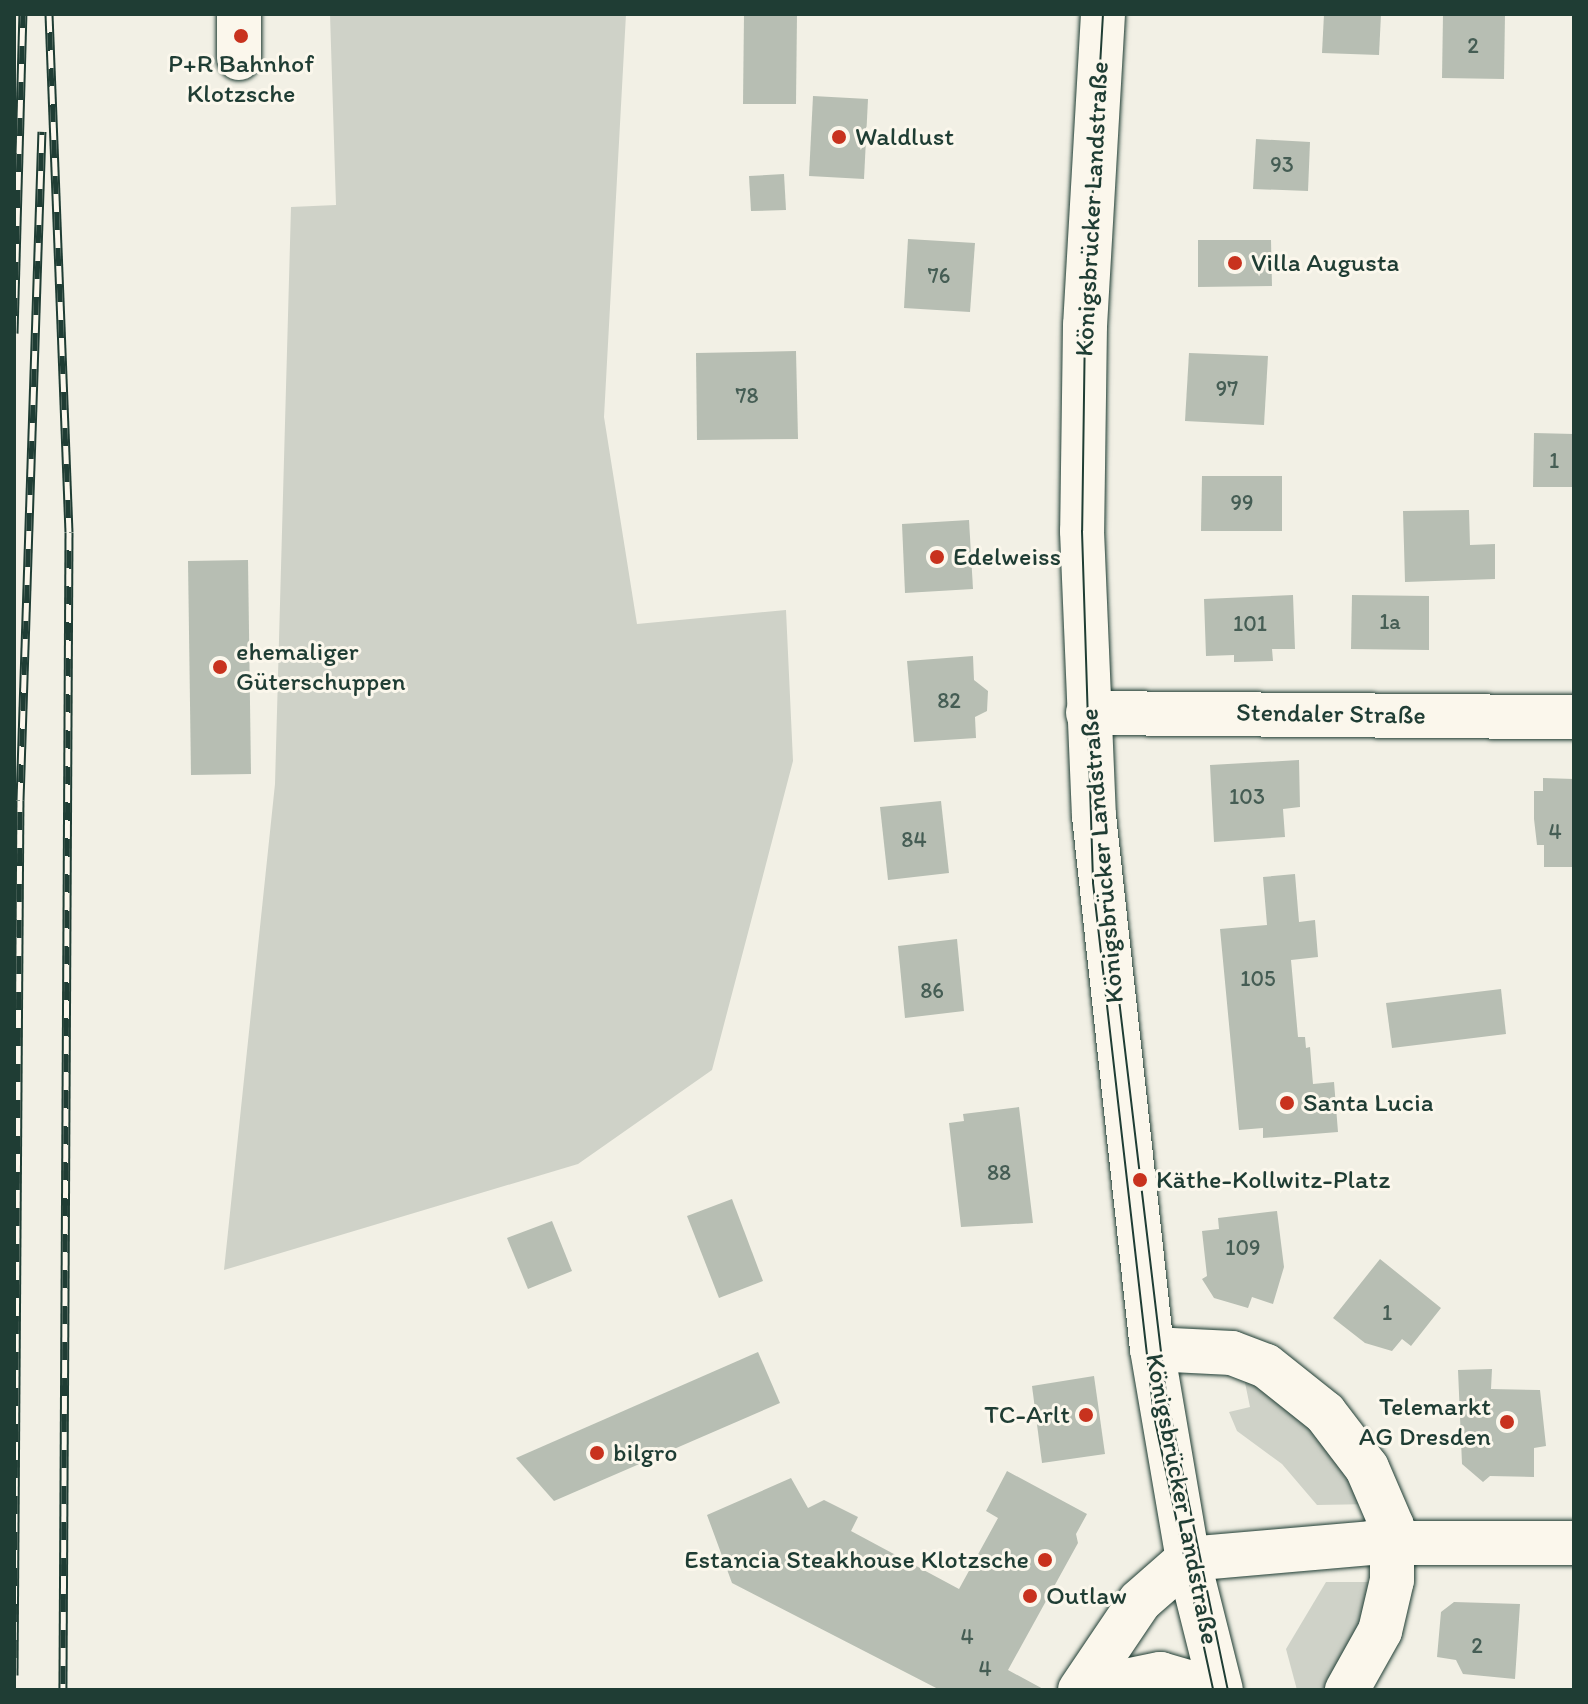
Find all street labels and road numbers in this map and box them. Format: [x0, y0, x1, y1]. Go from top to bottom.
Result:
street label: Königsbrücker Landstraße [1069, 61, 1115, 357]
street label: Stendaler Straße [1236, 697, 1426, 731]
street label: Königsbrücker Landstraße [1074, 708, 1130, 1004]
street label: Königsbrücker Landstraße [1139, 1351, 1225, 1647]

